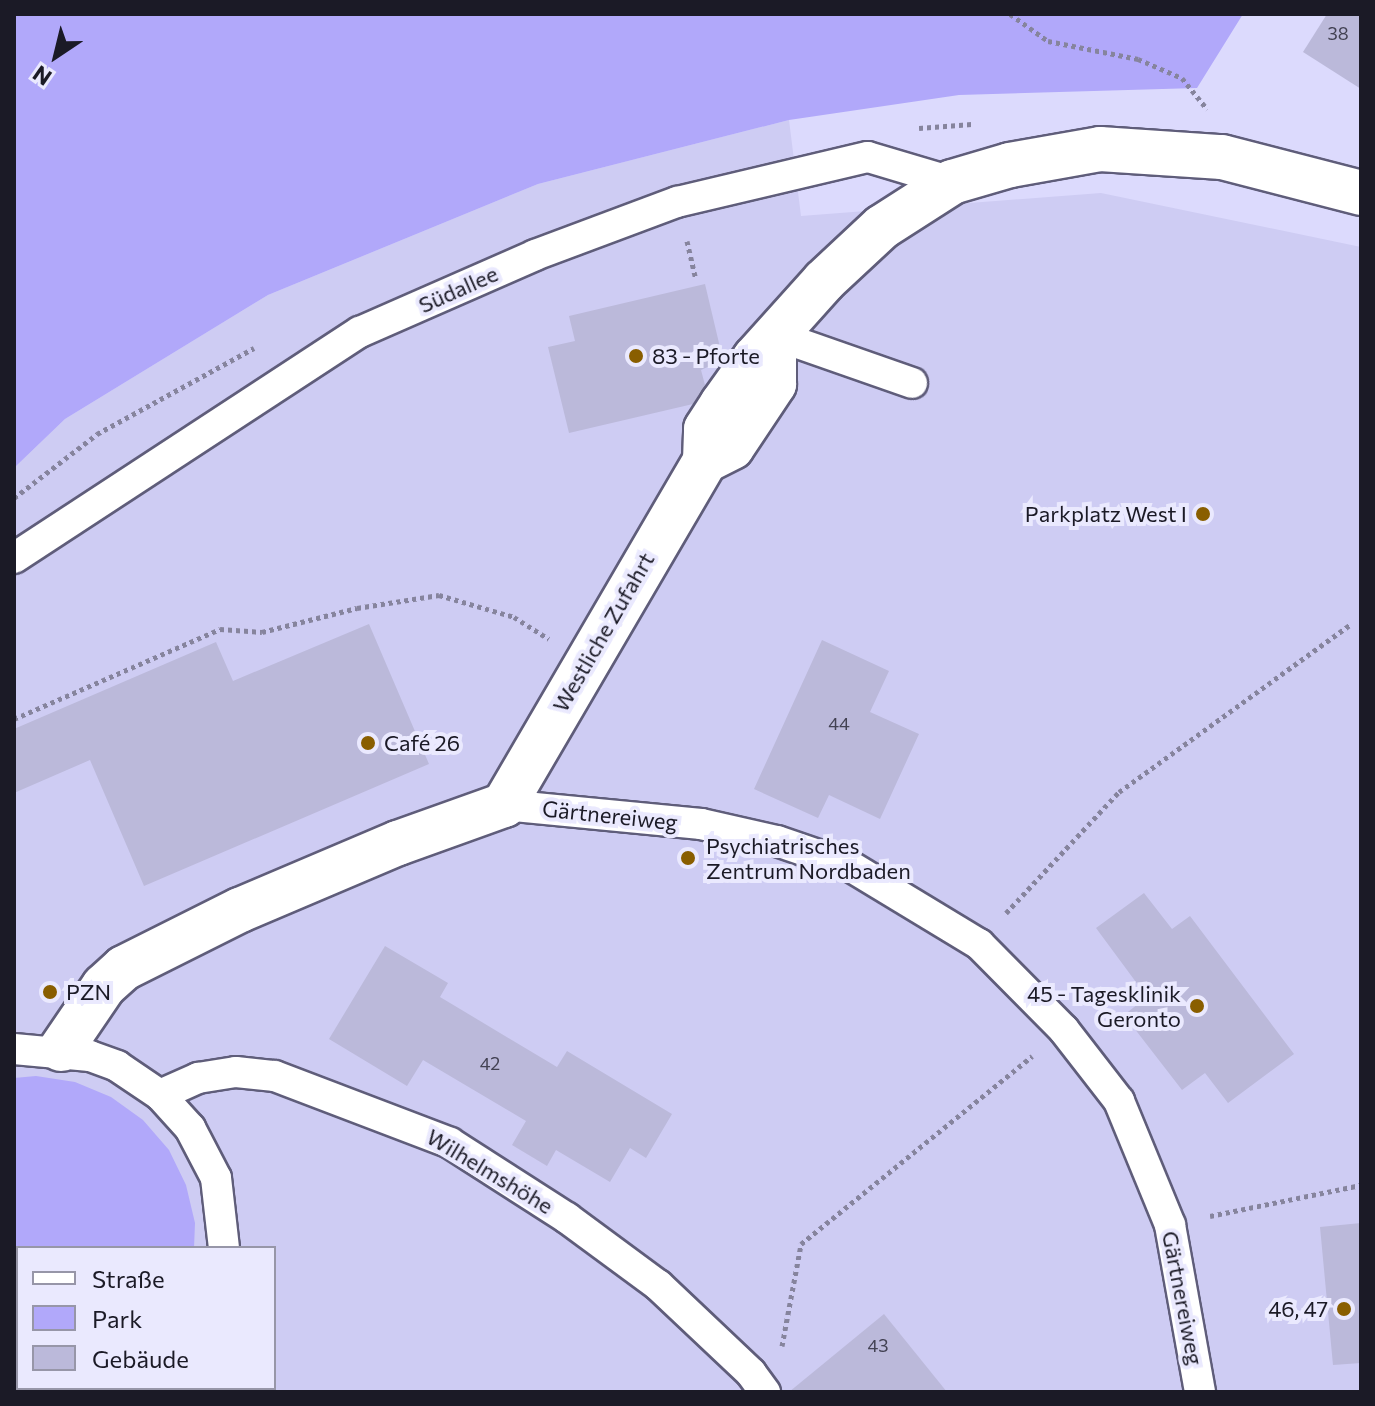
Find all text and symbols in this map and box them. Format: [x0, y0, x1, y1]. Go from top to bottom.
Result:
north arrow [16, 16, 96, 96]
house number: 38 [1327, 22, 1349, 44]
text: N [27, 60, 56, 92]
street label: Südallee [414, 260, 502, 318]
place label: 83 - Pforte [652, 343, 760, 369]
marker: 83 - Pforte [627, 347, 645, 365]
place label: Parkplatz West I [1025, 501, 1187, 527]
marker: Parkplatz West I [1194, 505, 1212, 523]
street label: Westliche Zufahrt [547, 548, 659, 716]
house number: 44 [828, 712, 850, 734]
place label: Café 26 [384, 730, 460, 756]
marker: Café 26 [359, 734, 377, 752]
street label: Gärtnereiweg [541, 795, 679, 835]
place label: Psychiatrisches Zentrum Nordbaden [706, 832, 911, 884]
marker: Psychiatrisches Zentrum Nordbaden [677, 847, 699, 869]
place label: PZN [66, 979, 111, 1005]
place label: 45 - Tagesklinik Geronto [1027, 980, 1181, 1032]
marker: PZN [41, 983, 59, 1001]
marker: 45 - Tagesklinik Geronto [1188, 997, 1206, 1015]
house number: 42 [480, 1052, 500, 1074]
street label: Wilhelmshöhe [422, 1123, 558, 1219]
street label: Gärtnereiweg [1157, 1229, 1209, 1367]
legend [16, 1246, 276, 1390]
text: Straße [92, 1264, 165, 1293]
place label: 46, 47 [1268, 1296, 1328, 1322]
marker: 46, 47 [1335, 1300, 1353, 1318]
text: Park [92, 1304, 142, 1333]
house number: 43 [867, 1334, 889, 1356]
text: Gebäude [92, 1344, 189, 1373]

